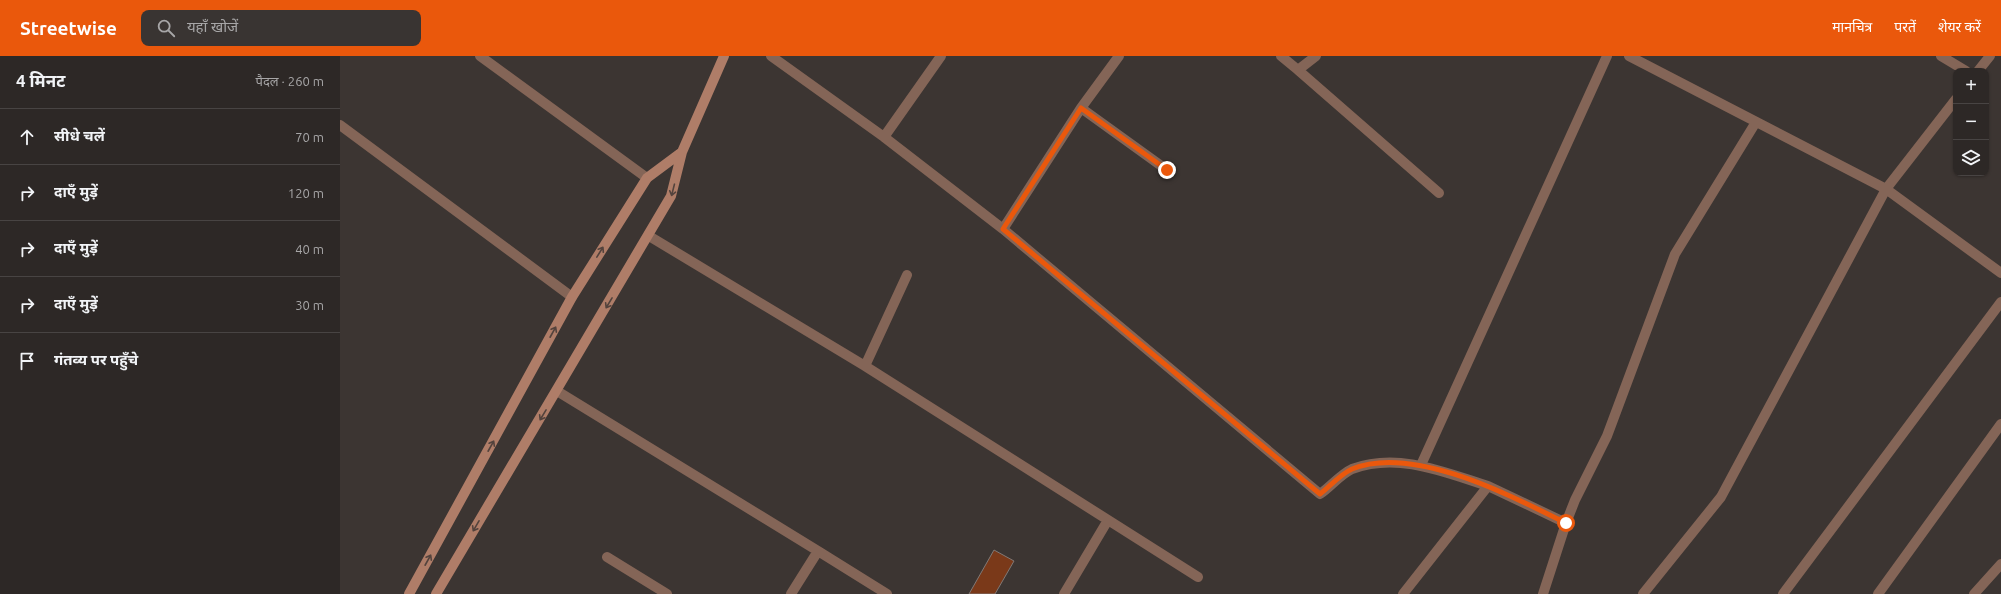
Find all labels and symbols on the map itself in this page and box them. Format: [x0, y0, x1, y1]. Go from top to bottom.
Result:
route end [1158, 161, 1176, 179]
one-way arrow [668, 183, 676, 196]
one-way arrow [597, 246, 605, 258]
one-way arrow [605, 297, 613, 308]
one-way arrow [550, 326, 557, 338]
one-way arrow [539, 409, 547, 420]
one-way arrow [487, 440, 495, 452]
route start [1557, 514, 1575, 532]
one-way arrow [471, 520, 479, 532]
one-way arrow [425, 554, 432, 566]

